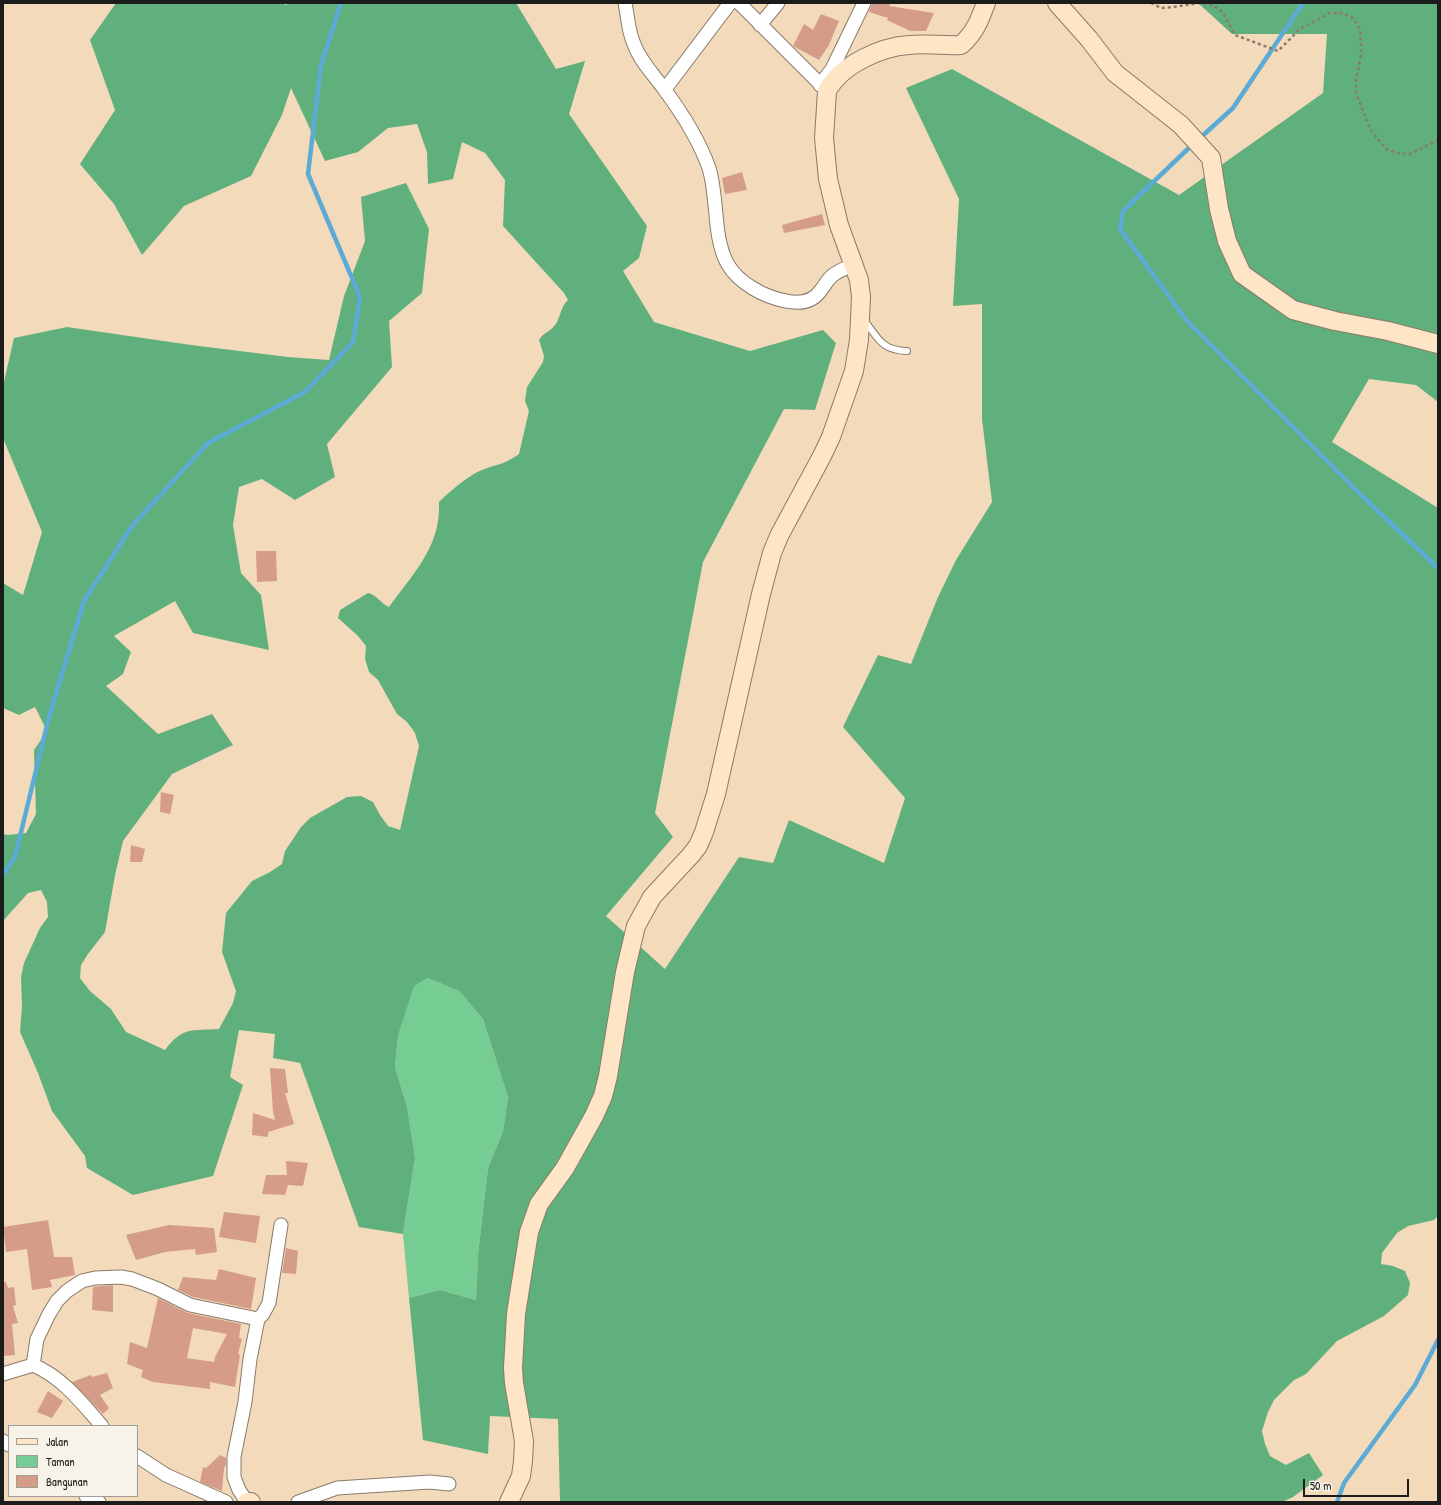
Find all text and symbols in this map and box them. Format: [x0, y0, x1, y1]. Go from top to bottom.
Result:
legend [8, 1425, 138, 1497]
text: Jalan [46, 1433, 68, 1450]
text: Taman [46, 1453, 75, 1470]
scale bar [1305, 1471, 1411, 1497]
text: Bangunan [46, 1473, 88, 1490]
text: 50 m [1310, 1477, 1331, 1494]

